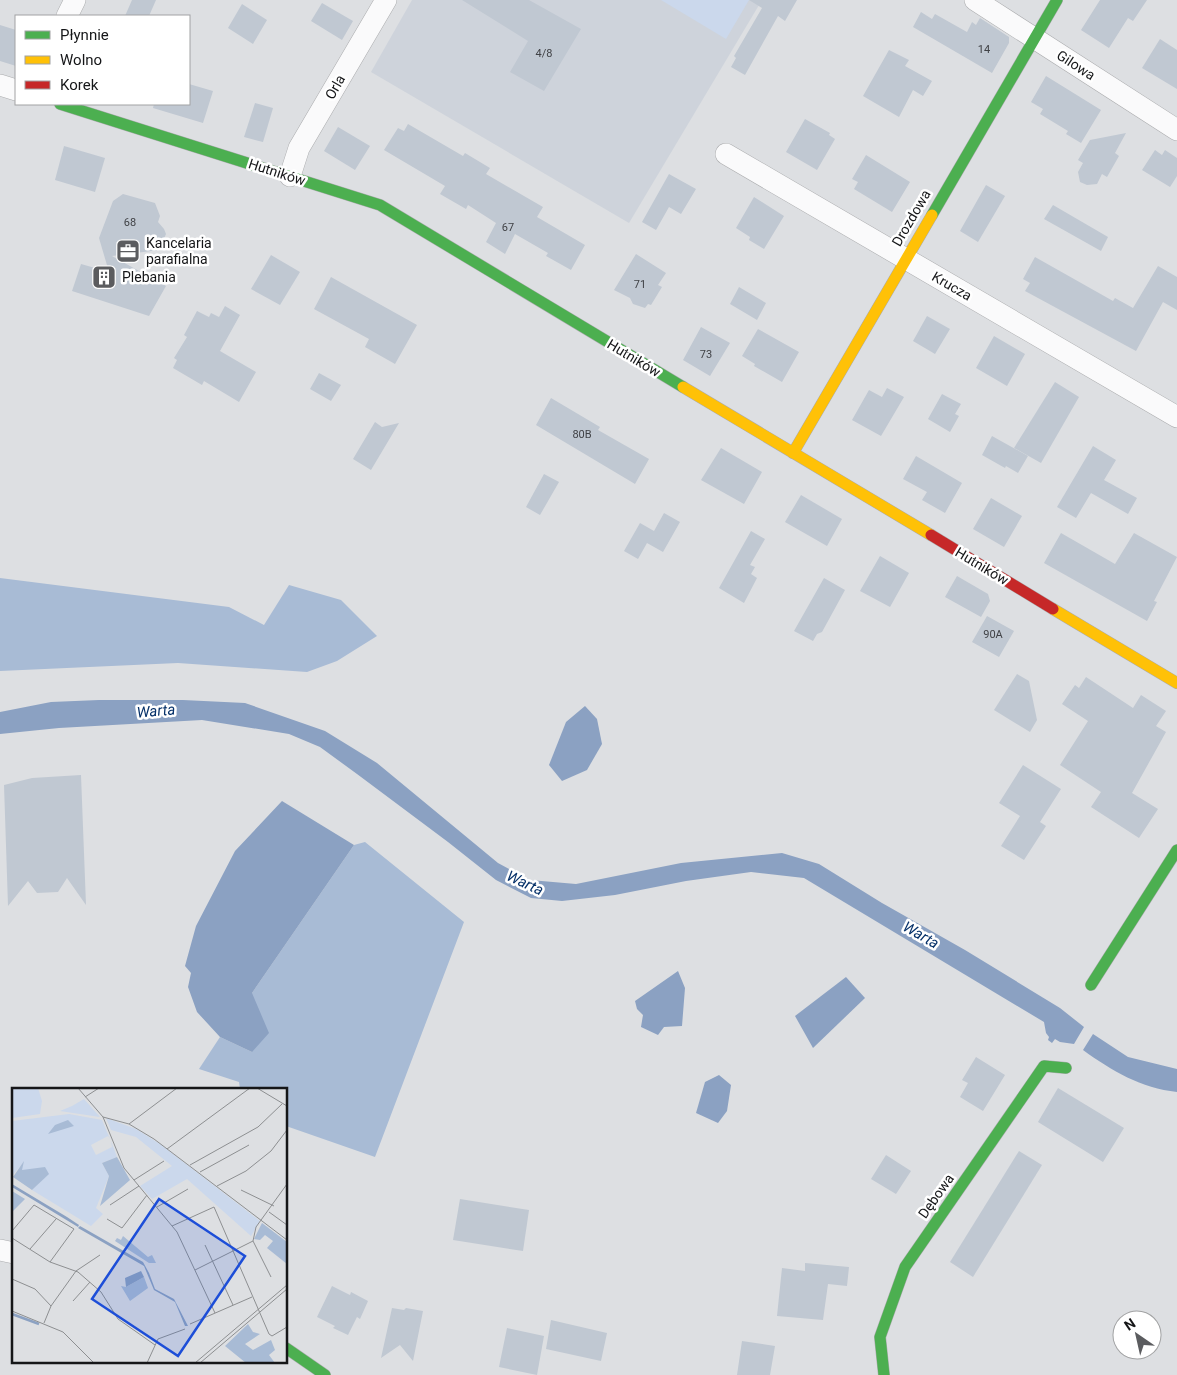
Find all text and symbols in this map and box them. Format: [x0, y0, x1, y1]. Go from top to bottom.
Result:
legend [15, 15, 190, 105]
text: Płynnie [60, 26, 109, 44]
house number: 14 [978, 43, 990, 56]
house number: 4/8 [536, 47, 552, 60]
street label: Gilowa [1054, 47, 1098, 83]
text: Wolno [60, 51, 102, 69]
street label: Orla [322, 72, 348, 102]
text: Korek [60, 76, 99, 94]
street label: Hutników [246, 155, 308, 189]
street label: Drozdowa [888, 187, 934, 249]
house number: 68 [124, 216, 136, 229]
house number: 67 [502, 221, 514, 234]
place label: Kancelaria parafialna [146, 235, 212, 267]
office icon: Kancelaria parafialna [115, 238, 141, 264]
building icon: Plebania [91, 264, 117, 290]
street label: Krucza [929, 268, 975, 304]
place label: Plebania [122, 269, 176, 285]
house number: 71 [634, 278, 646, 291]
street label: Hutników [605, 336, 664, 380]
house number: 73 [700, 348, 712, 361]
house number: 80B [572, 428, 592, 441]
street label: Hutników [953, 544, 1012, 588]
house number: 90A [983, 628, 1004, 641]
water label: Warta [136, 700, 176, 722]
water label: Warta [504, 867, 546, 899]
water label: Warta [900, 918, 942, 952]
inset map [12, 1088, 288, 1362]
street label: Dębowa [915, 1171, 957, 1221]
north arrow [1112, 1310, 1162, 1360]
text: N [1121, 1315, 1138, 1334]

